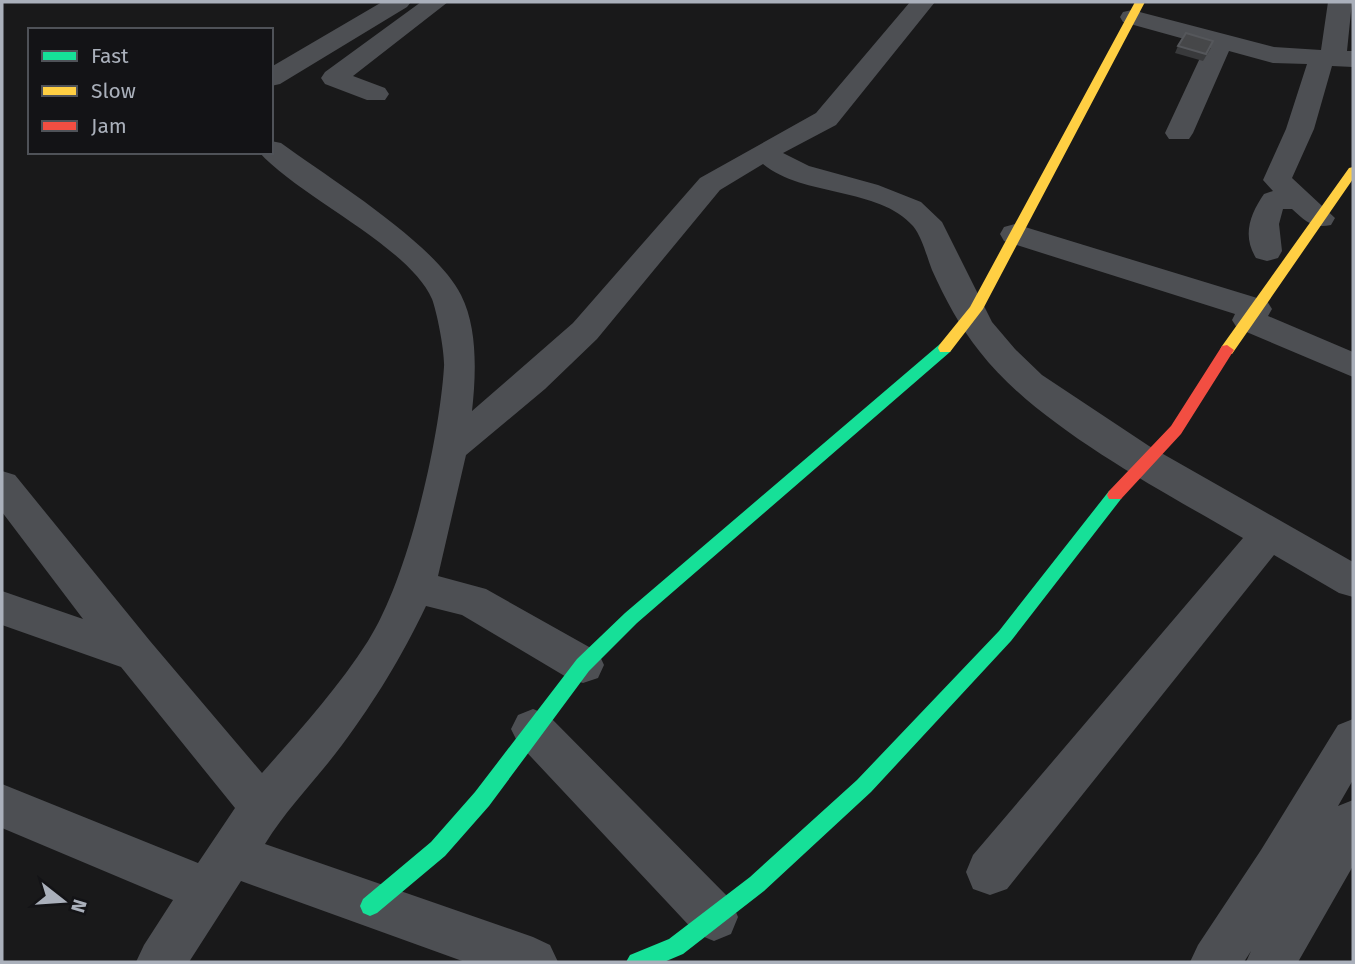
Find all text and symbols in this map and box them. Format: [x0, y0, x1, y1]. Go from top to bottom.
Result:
legend [28, 28, 273, 154]
text: Fast [91, 43, 129, 69]
text: Slow [91, 78, 136, 104]
text: Jam [91, 113, 127, 139]
north arrow [28, 866, 98, 936]
text: N [66, 896, 92, 915]

